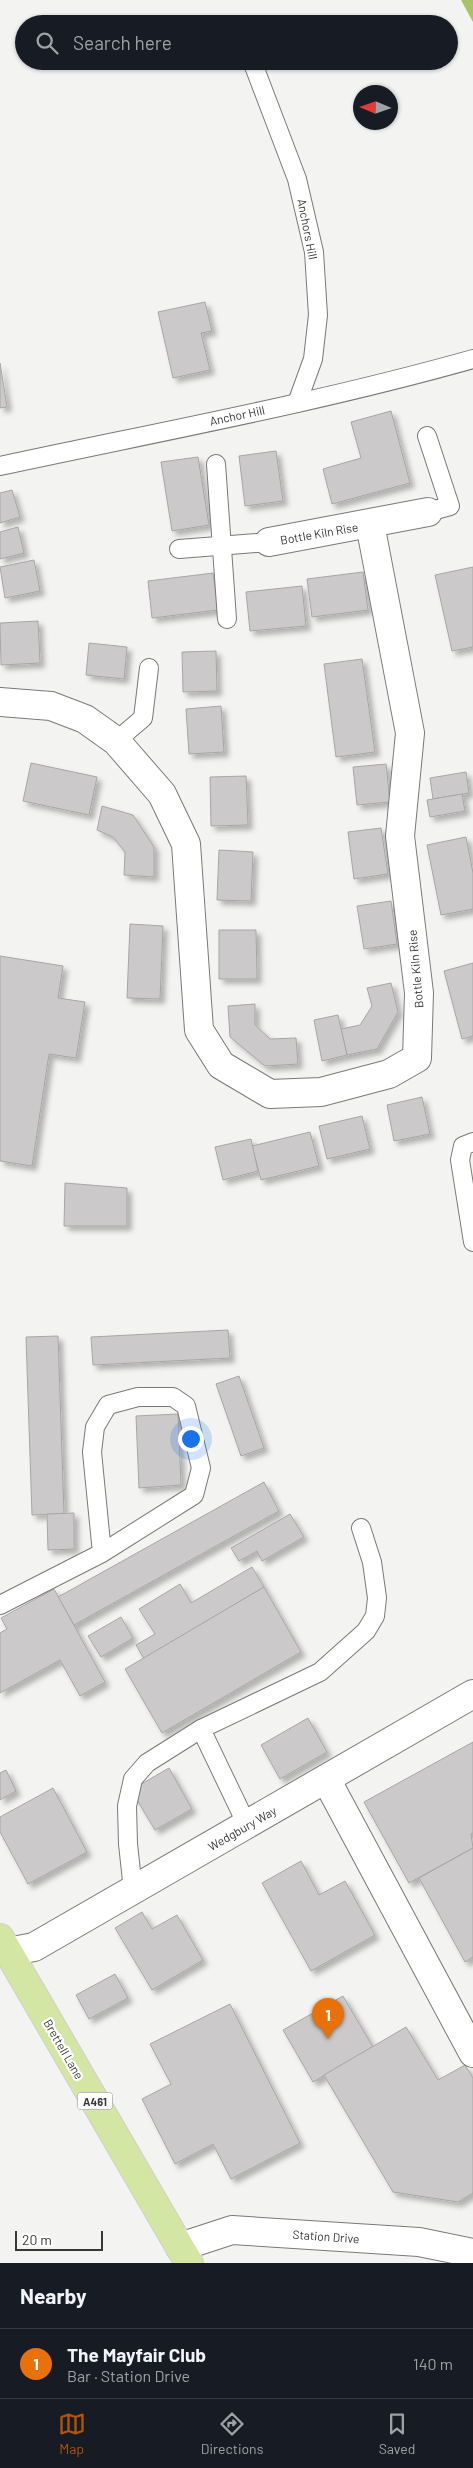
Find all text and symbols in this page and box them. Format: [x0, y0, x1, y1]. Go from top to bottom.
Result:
search box [15, 15, 458, 70]
icon: search [33, 29, 61, 57]
text: Search here [73, 31, 172, 54]
north arrow [353, 85, 398, 130]
street label: Anchors Hill [295, 197, 321, 261]
street label: Anchor Hill [208, 402, 266, 428]
street label: Bottle Kiln Rise [279, 519, 359, 547]
street label: Bottle Kiln Rise [405, 929, 425, 1009]
your location [178, 1426, 204, 1452]
street label: Wedgbury Way [205, 1803, 279, 1853]
pin: 1 [312, 1998, 344, 2039]
street label: Brettell Lane [41, 2017, 87, 2081]
road number: A461 [78, 2092, 112, 2110]
street label: Station Drive [292, 2227, 360, 2245]
scale bar [15, 2228, 102, 2251]
text: 20 m [22, 2231, 52, 2248]
text: Nearby [20, 2283, 86, 2308]
text: The Mayfair Club [67, 2343, 206, 2366]
text: 1 [33, 2354, 39, 2373]
text: 140 m [413, 2354, 453, 2373]
text: Bar · Station Drive [67, 2366, 190, 2385]
tab: Map [58, 2410, 86, 2457]
tab: Directions [201, 2410, 263, 2457]
tab: Saved [379, 2410, 415, 2457]

